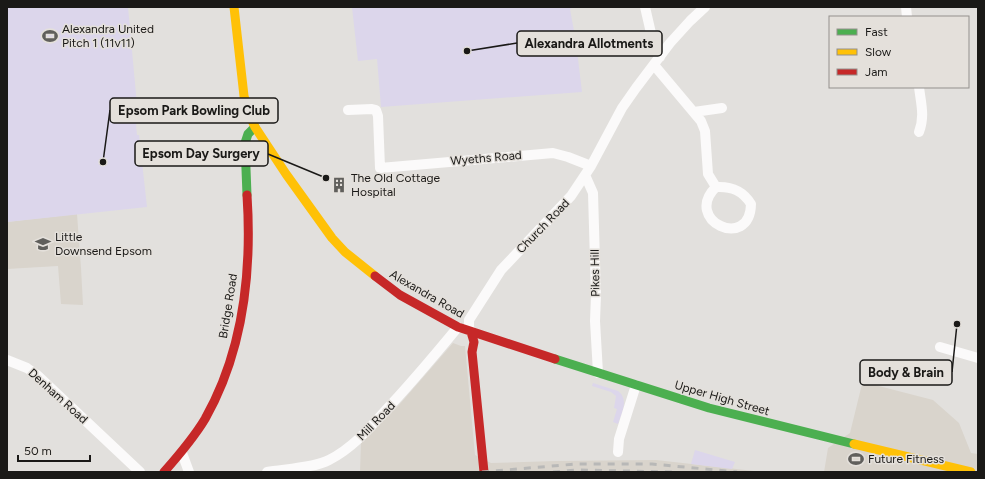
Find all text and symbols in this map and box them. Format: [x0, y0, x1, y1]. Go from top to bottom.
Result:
legend [829, 16, 969, 88]
place label: Alexandra United Pitch 1 (11v11) [62, 22, 154, 50]
text: Fast [865, 25, 888, 39]
sports icon: Alexandra United Pitch 1 (11v11) [41, 27, 59, 45]
callout: Alexandra Allotments [517, 31, 662, 56]
text: Alexandra Allotments [525, 36, 653, 51]
text: Slow [865, 45, 892, 59]
text: Jam [865, 65, 888, 79]
callout: Epsom Park Bowling Club [110, 98, 278, 123]
text: Epsom Park Bowling Club [118, 103, 270, 118]
callout: Epsom Day Surgery [135, 141, 268, 166]
text: Epsom Day Surgery [142, 146, 260, 161]
street label: Wyeths Road [450, 148, 522, 168]
place label: The Old Cottage Hospital [351, 171, 441, 199]
building icon: The Old Cottage Hospital [330, 176, 348, 194]
street label: Church Road [514, 196, 572, 256]
place label: Little Downsend Epsom [55, 230, 152, 258]
school or university icon: Little Downsend Epsom [34, 235, 52, 253]
street label: Pikes Hill [588, 249, 602, 297]
street label: Alexandra Road [387, 267, 467, 321]
street label: Bridge Road [216, 273, 240, 339]
callout: Body & Brain [860, 360, 952, 385]
text: Body & Brain [868, 365, 944, 380]
street label: Denham Road [25, 366, 91, 426]
street label: Upper High Street [673, 378, 772, 418]
street label: Mill Road [354, 399, 398, 443]
scale bar [18, 437, 90, 463]
text: 50 m [24, 444, 52, 458]
sports icon: Future Fitness [847, 450, 865, 468]
place label: Future Fitness [868, 452, 945, 466]

